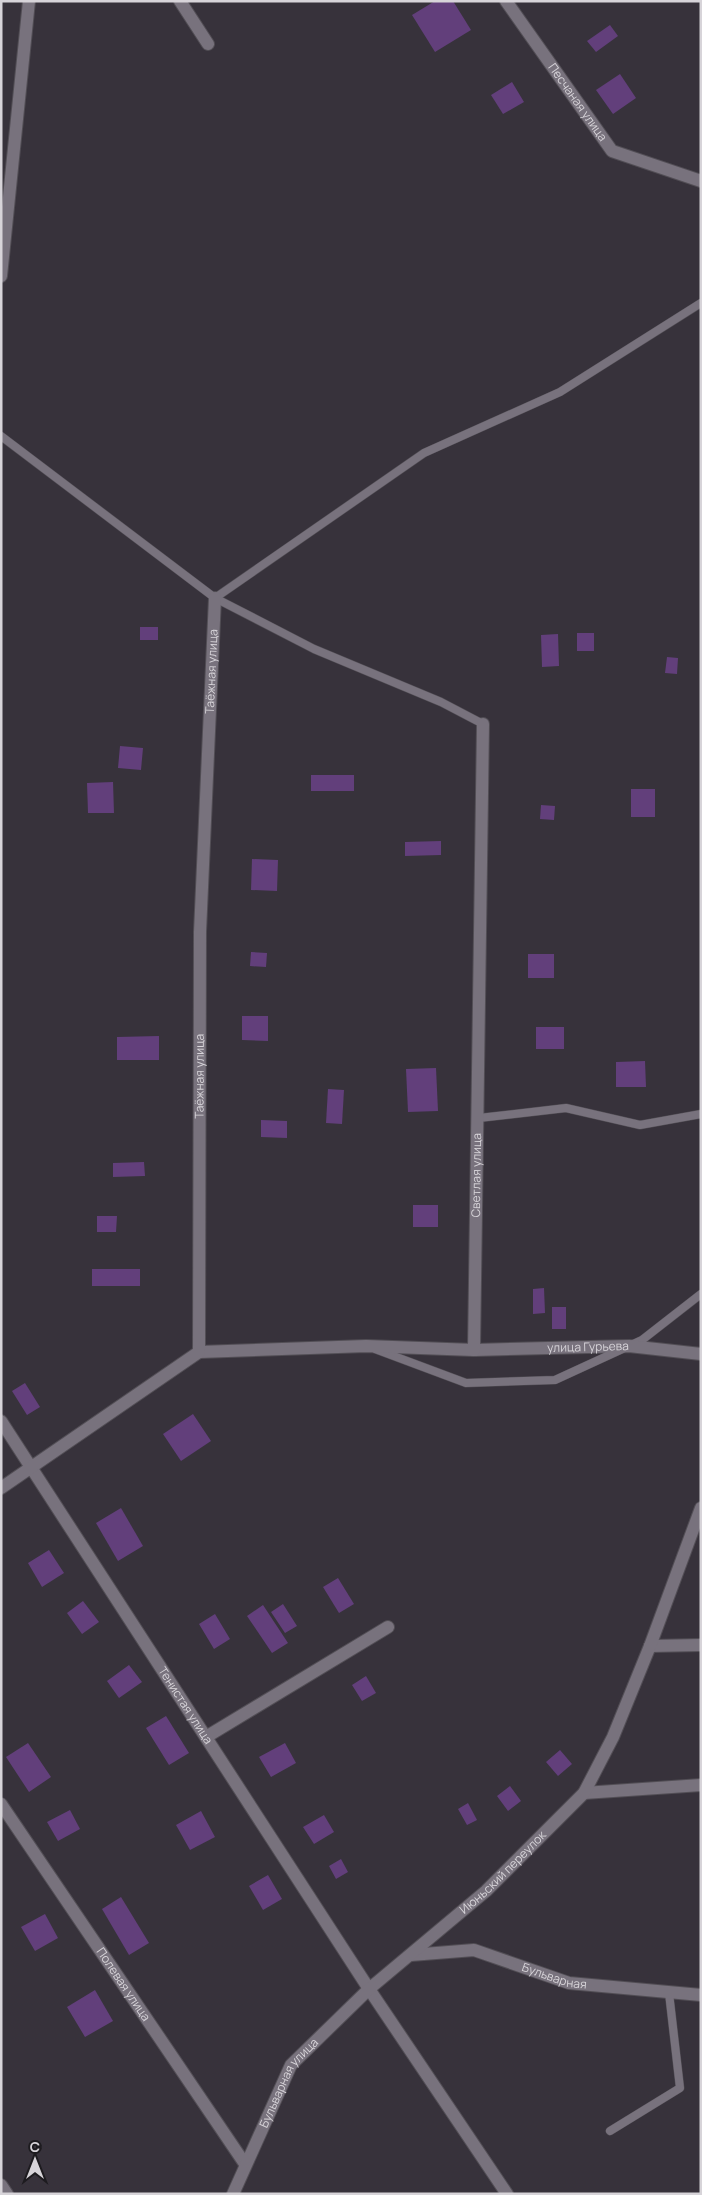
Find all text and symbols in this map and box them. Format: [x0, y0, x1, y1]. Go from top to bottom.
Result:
street label: Песчаная улица [545, 60, 611, 144]
street label: Таёжная улица [201, 629, 222, 714]
street label: Таёжная улица [191, 1034, 208, 1119]
street label: Светлая улица [467, 1133, 485, 1218]
street label: улица Гурьева [547, 1337, 629, 1356]
street label: Тенистая улица [154, 1663, 217, 1747]
street label: Июньский переулок [456, 1826, 550, 1918]
street label: Полевая улица [93, 1944, 155, 2024]
street label: Бульварная [520, 1958, 588, 1993]
street label: Бульварная улица [255, 2034, 322, 2130]
north arrow [10, 2135, 60, 2185]
text: С [30, 2137, 40, 2156]

